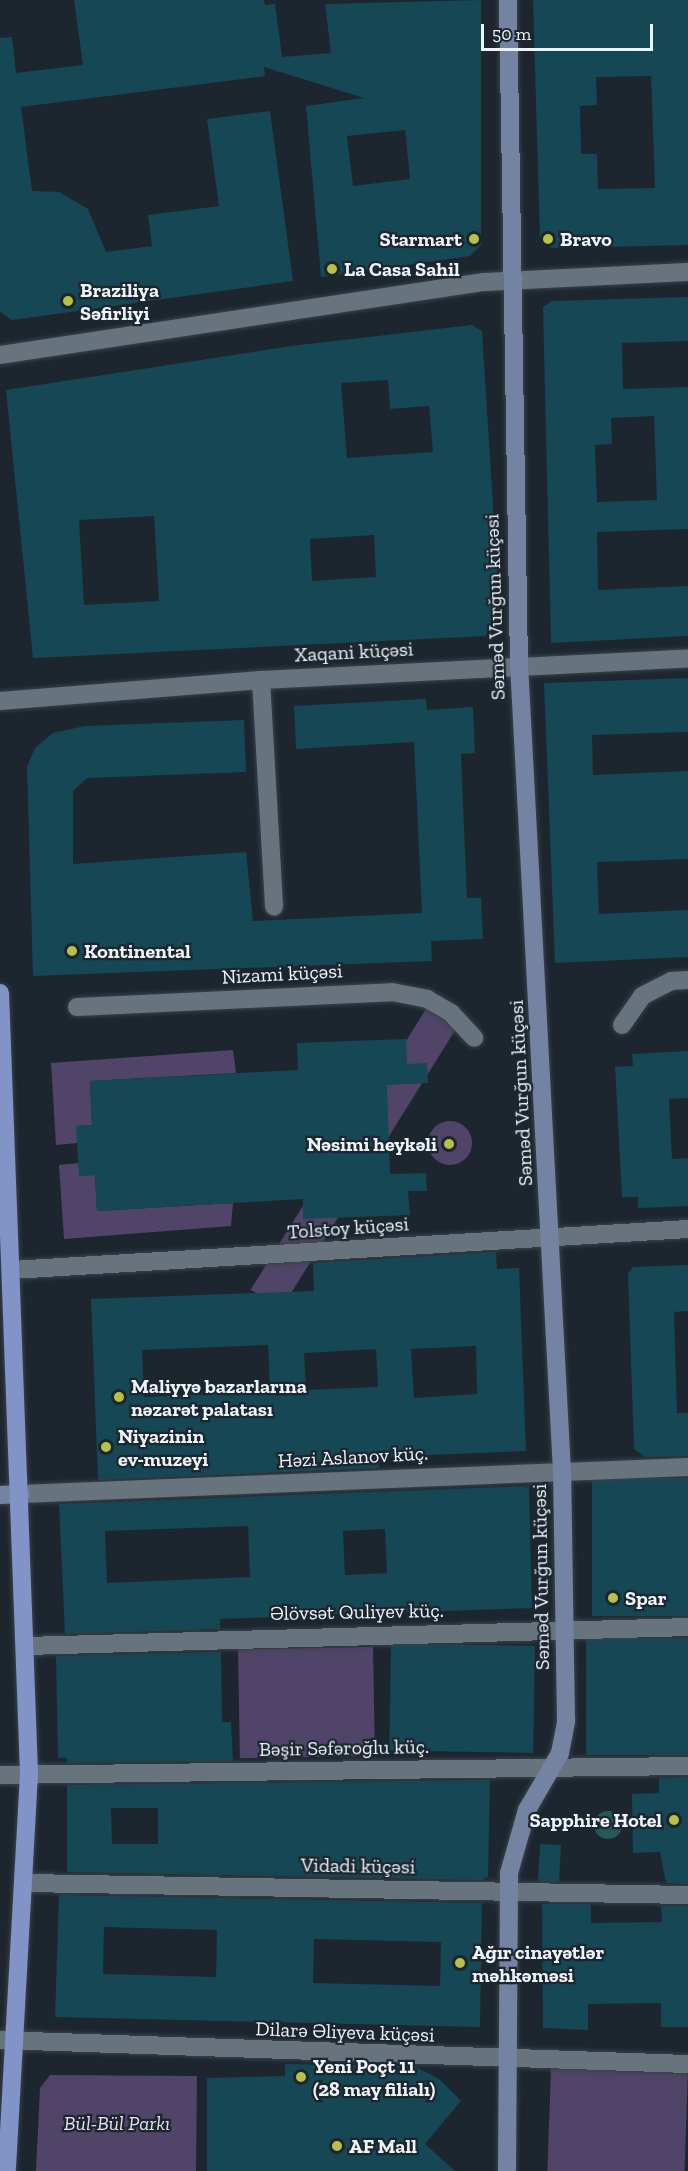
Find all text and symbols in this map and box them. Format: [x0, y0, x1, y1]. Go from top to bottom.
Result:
scale bar [484, 12, 656, 50]
text: 50 m [492, 23, 531, 45]
place label: Starmart [380, 227, 462, 251]
place label: Bravo [560, 227, 612, 251]
marker: Starmart [467, 232, 481, 246]
marker: Bravo [541, 232, 555, 246]
place label: La Casa Sahil [344, 257, 460, 281]
marker: La Casa Sahil [325, 262, 339, 276]
place label: Braziliya Səfirliyi [80, 278, 159, 325]
marker: Braziliya Səfirliyi [61, 294, 75, 308]
street label: Səməd Vurğun küçəsi [480, 513, 510, 701]
street label: Xaqani küçəsi [294, 637, 414, 667]
place label: Kontinental [84, 939, 191, 963]
marker: Kontinental [65, 944, 79, 958]
street label: Nizami küçəsi [221, 959, 343, 989]
street label: Səməd Vurğun küçəsi [504, 999, 538, 1187]
place label: Nəsimi heykəli [307, 1132, 437, 1156]
marker: Nəsimi heykəli [442, 1137, 456, 1151]
street label: Tolstoy küçəsi [286, 1212, 410, 1244]
place label: Maliyyə bazarlarına nəzarət palatası [131, 1374, 307, 1421]
marker: Maliyyə bazarlarına nəzarət palatası [112, 1390, 126, 1404]
place label: Niyazinin ev-muzeyi [118, 1424, 208, 1471]
marker: Niyazinin ev-muzeyi [99, 1440, 113, 1454]
street label: Həzi Aslanov küç. [277, 1441, 429, 1473]
street label: Səməd Vurğun küçəsi [527, 1483, 555, 1671]
place label: Spar [625, 1586, 666, 1610]
marker: Spar [606, 1591, 620, 1605]
street label: Əlövsət Quliyev küç. [270, 1598, 444, 1626]
street label: Bəşir Səfəroğlu küç. [259, 1735, 429, 1761]
place label: Sapphire Hotel [529, 1808, 662, 1832]
marker: Sapphire Hotel [667, 1813, 681, 1827]
street label: Vidadi küçəsi [301, 1853, 415, 1879]
place label: Ağır cinayətlər məhkəməsi [472, 1940, 605, 1987]
marker: Ağır cinayətlər məhkəməsi [453, 1956, 467, 1970]
street label: Dilarə Əliyeva küçəsi [255, 2017, 435, 2047]
place label: Yeni Poçt 11 (28 may filialı) [313, 2054, 436, 2101]
marker: Yeni Poçt 11 (28 may filialı) [294, 2070, 308, 2084]
park label: Bül-Bül Parkı [64, 2111, 170, 2135]
place label: AF Mall [349, 2134, 417, 2158]
marker: AF Mall [330, 2139, 344, 2153]

